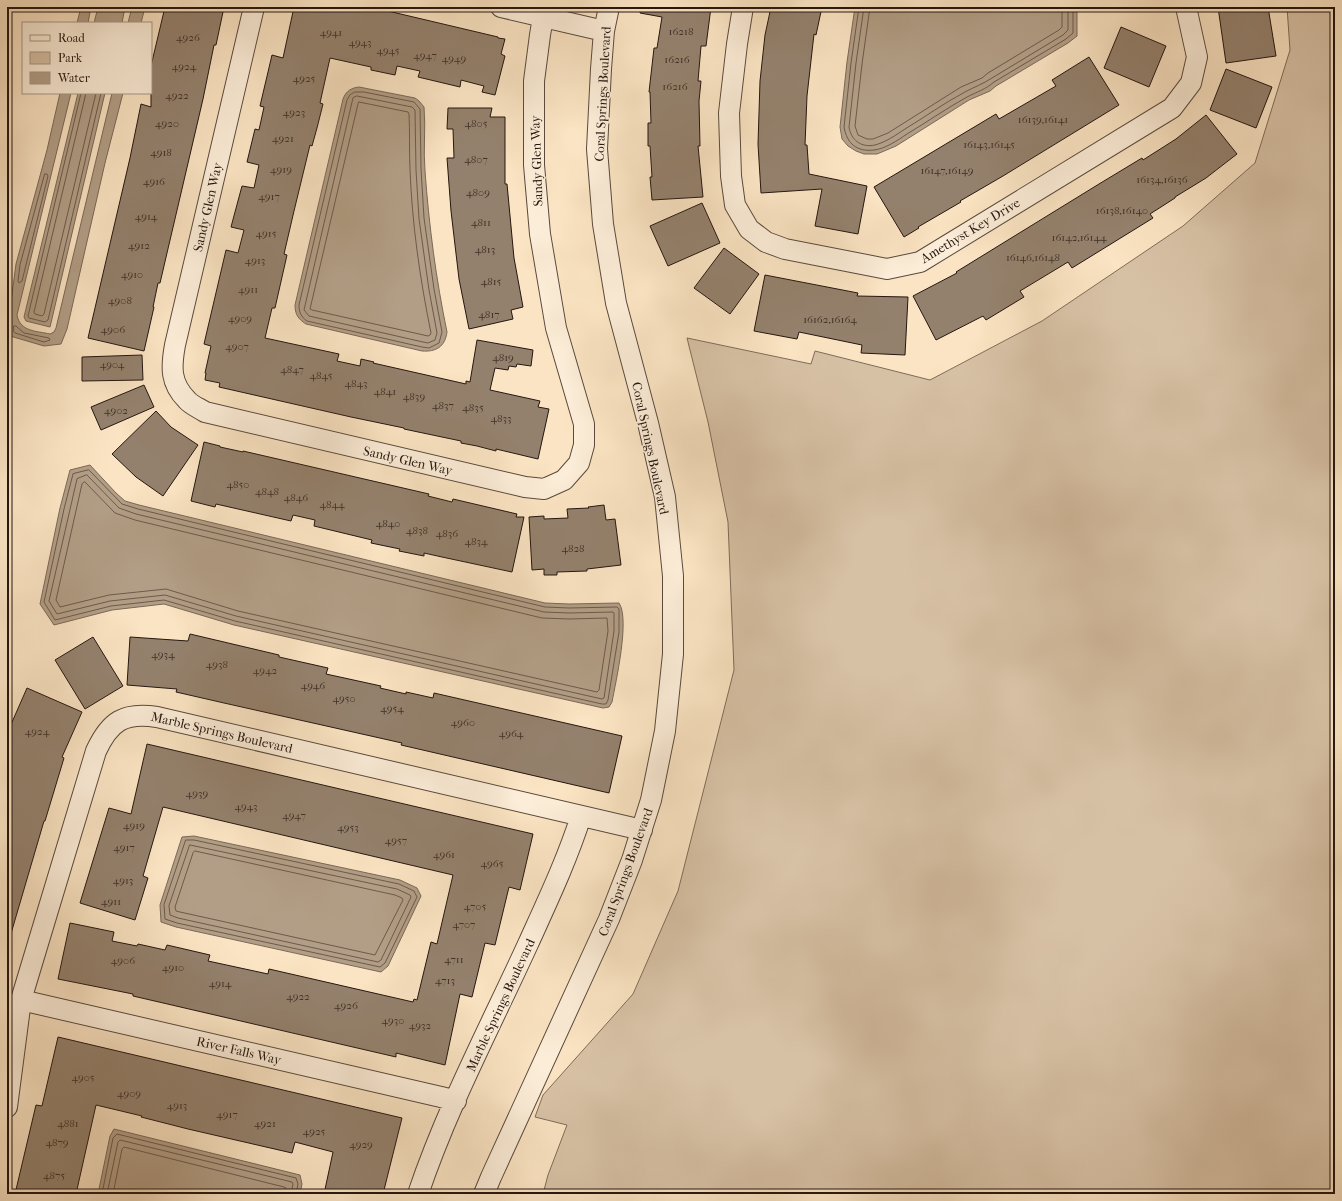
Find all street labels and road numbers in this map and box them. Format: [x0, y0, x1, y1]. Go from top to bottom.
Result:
street label: Coral Springs Boulevard [591, 25, 614, 162]
street label: Sandy Glen Way [527, 114, 546, 207]
street label: Sandy Glen Way [190, 160, 225, 253]
street label: Amethyst Key Drive [917, 195, 1023, 267]
street label: Coral Springs Boulevard [629, 380, 672, 517]
street label: Sandy Glen Way [362, 443, 455, 478]
street label: Marble Springs Boulevard [150, 709, 295, 756]
street label: Coral Springs Boulevard [595, 805, 656, 938]
street label: Marble Springs Boulevard [463, 936, 538, 1074]
street label: River Falls Way [195, 1033, 284, 1068]

